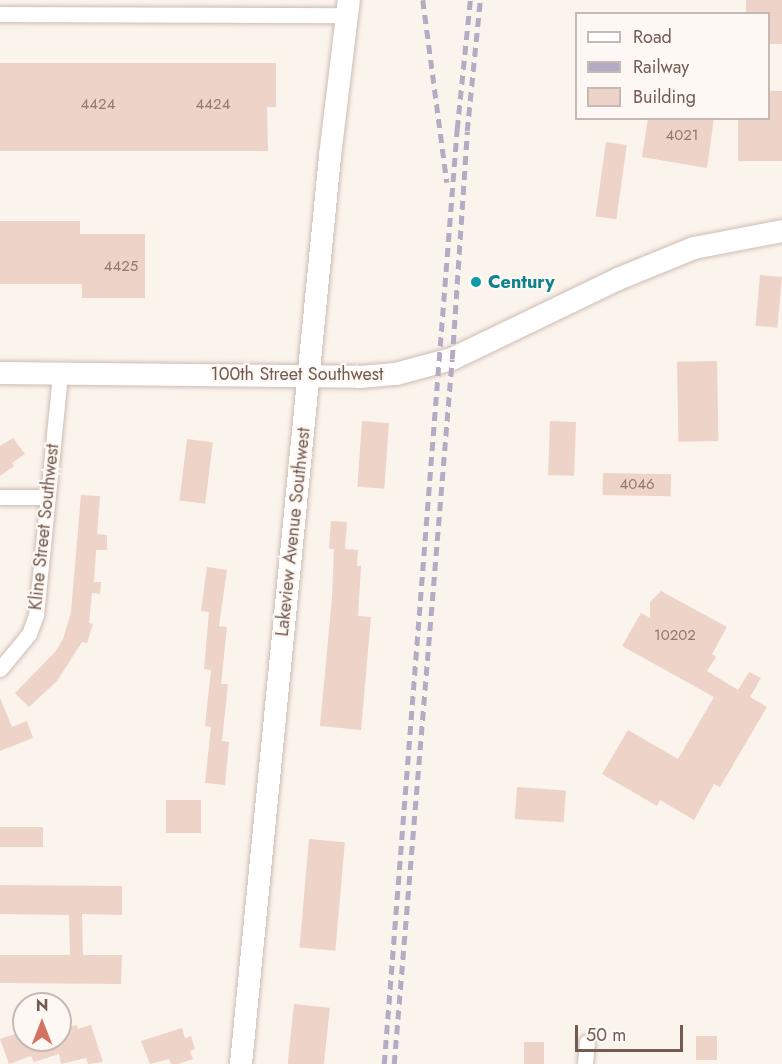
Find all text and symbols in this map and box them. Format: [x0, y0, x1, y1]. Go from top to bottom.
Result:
legend [575, 12, 770, 120]
text: Road [633, 24, 672, 50]
text: Railway [633, 54, 689, 80]
text: Building [633, 84, 696, 110]
house number: 4424 [81, 96, 115, 114]
house number: 4424 [196, 96, 230, 114]
house number: 4021 [665, 127, 699, 145]
house number: 4425 [104, 258, 138, 276]
place label: Century [488, 271, 555, 293]
marker: Century [469, 275, 483, 289]
street label: 100th Street Southwest [211, 363, 383, 385]
street label: Lakeview Avenue Southwest [271, 427, 315, 637]
street label: Kline Street Southwest [25, 443, 63, 611]
house number: 4046 [619, 476, 655, 494]
house number: 10202 [654, 627, 696, 645]
north arrow [12, 992, 72, 1052]
text: N [36, 994, 48, 1017]
scale bar [578, 1013, 686, 1051]
text: 50 m [586, 1022, 626, 1048]

